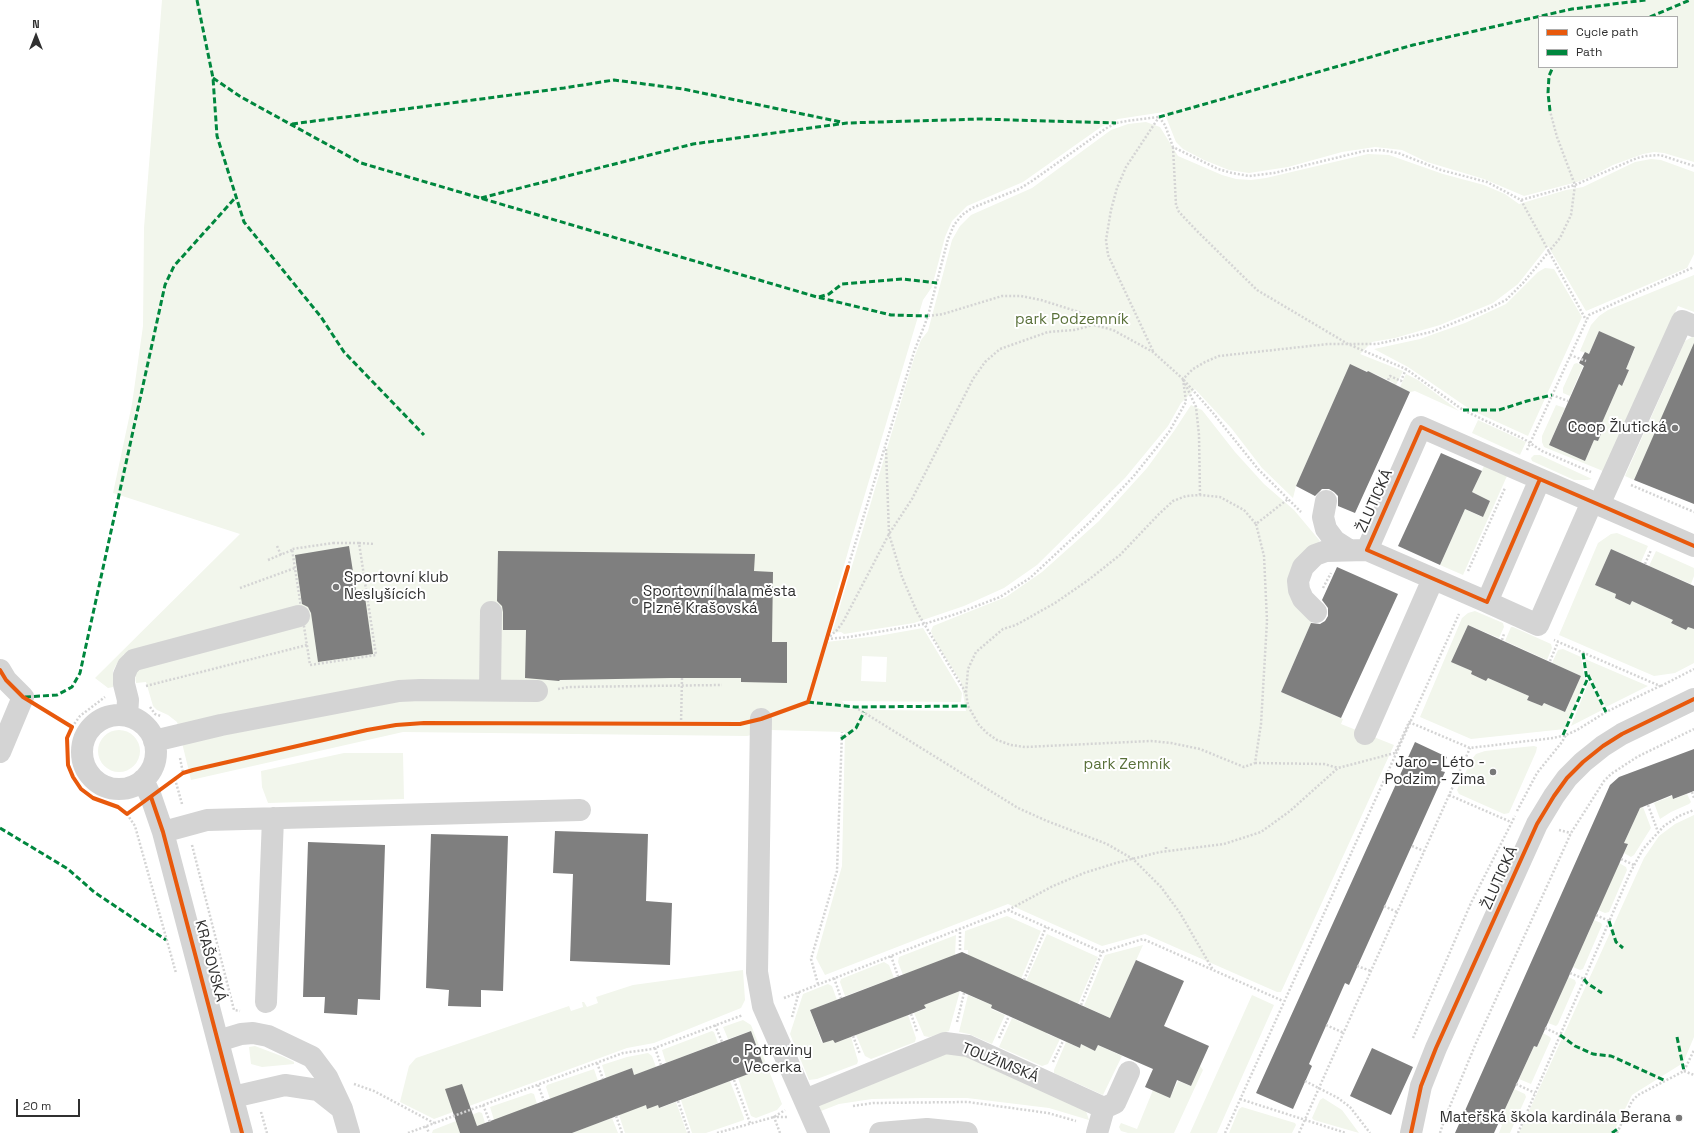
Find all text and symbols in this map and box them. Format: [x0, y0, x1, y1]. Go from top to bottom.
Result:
north arrow [16, 16, 56, 56]
legend [1538, 16, 1678, 68]
text: N [32, 17, 40, 31]
text: Cycle path [1576, 24, 1638, 40]
text: Path [1576, 44, 1602, 60]
park label: park Podzemník [1015, 311, 1129, 329]
place label: Coop Žlutická [1568, 419, 1667, 437]
marker: Coop Žlutická [1670, 423, 1680, 433]
street label: ŽLUTICKÁ [1353, 467, 1397, 535]
place label: Sportovní klub Neslyšících [344, 569, 449, 604]
marker: Sportovní klub Neslyšících [331, 582, 341, 592]
place label: Sportovní hala města Plzně Krašovská [643, 583, 796, 618]
marker: Sportovní hala města Plzně Krašovská [630, 596, 640, 606]
place label: Jaro - Léto - Podzim - Zima [1385, 754, 1485, 789]
park label: park Zemník [1083, 756, 1171, 774]
marker: Jaro - Léto - Podzim - Zima [1488, 767, 1498, 777]
street label: ŽLUTICKÁ [1478, 844, 1522, 912]
street label: KRAŠOVSKÁ [190, 918, 230, 1004]
street label: TOUŽIMSKÁ [959, 1039, 1041, 1087]
place label: Potraviny Vecerka [744, 1042, 812, 1077]
marker: Potraviny Vecerka [731, 1055, 741, 1065]
scale bar [18, 1091, 82, 1117]
text: 20 m [23, 1098, 51, 1114]
place label: Mateřská škola kardinála Berana [1440, 1109, 1671, 1127]
marker: Mateřská škola kardinála Berana [1674, 1113, 1684, 1123]

